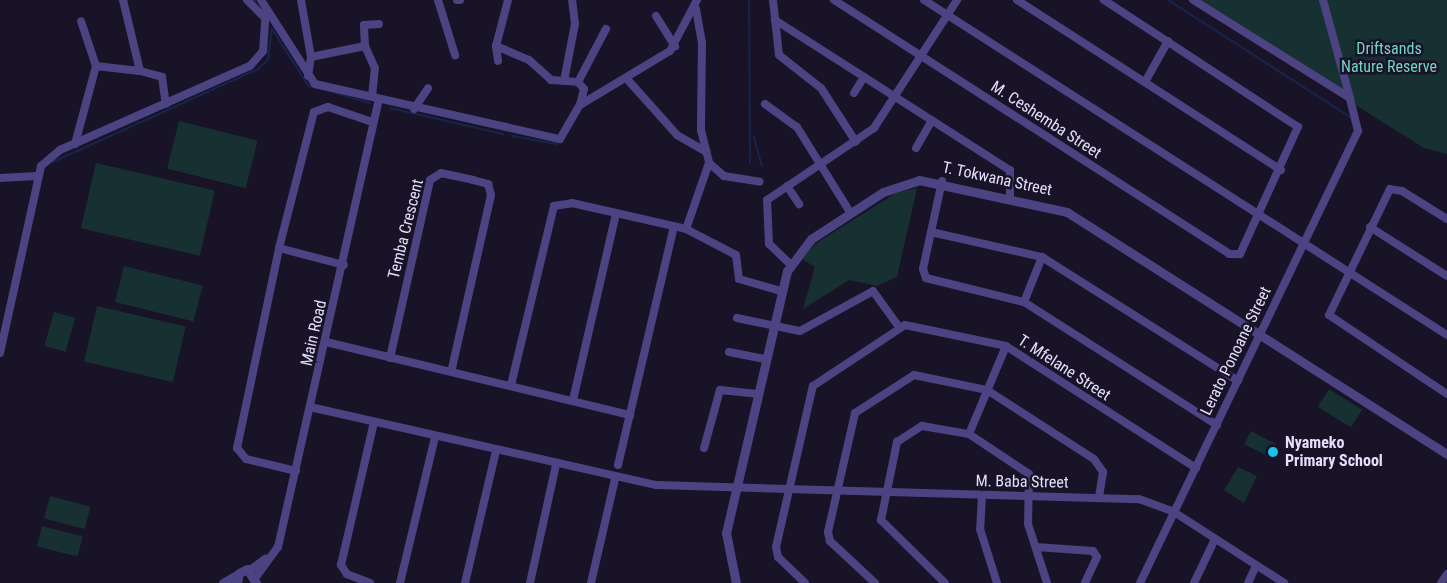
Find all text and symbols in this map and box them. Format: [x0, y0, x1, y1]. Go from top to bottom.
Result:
park label: Driftsands Nature Reserve [1341, 39, 1437, 77]
street label: M. Ceshemba Street [987, 77, 1105, 163]
street label: T. Tokwana Street [940, 158, 1054, 200]
street label: Temba Crescent [384, 177, 428, 281]
street label: Lerato Ponoane Street [1197, 284, 1275, 418]
street label: Main Road [297, 298, 331, 368]
street label: T. Mfelane Street [1014, 331, 1114, 405]
place label: Nyameko Primary School [1285, 433, 1383, 471]
marker: Nyameko Primary School [1266, 445, 1280, 459]
street label: M. Baba Street [975, 472, 1069, 492]

